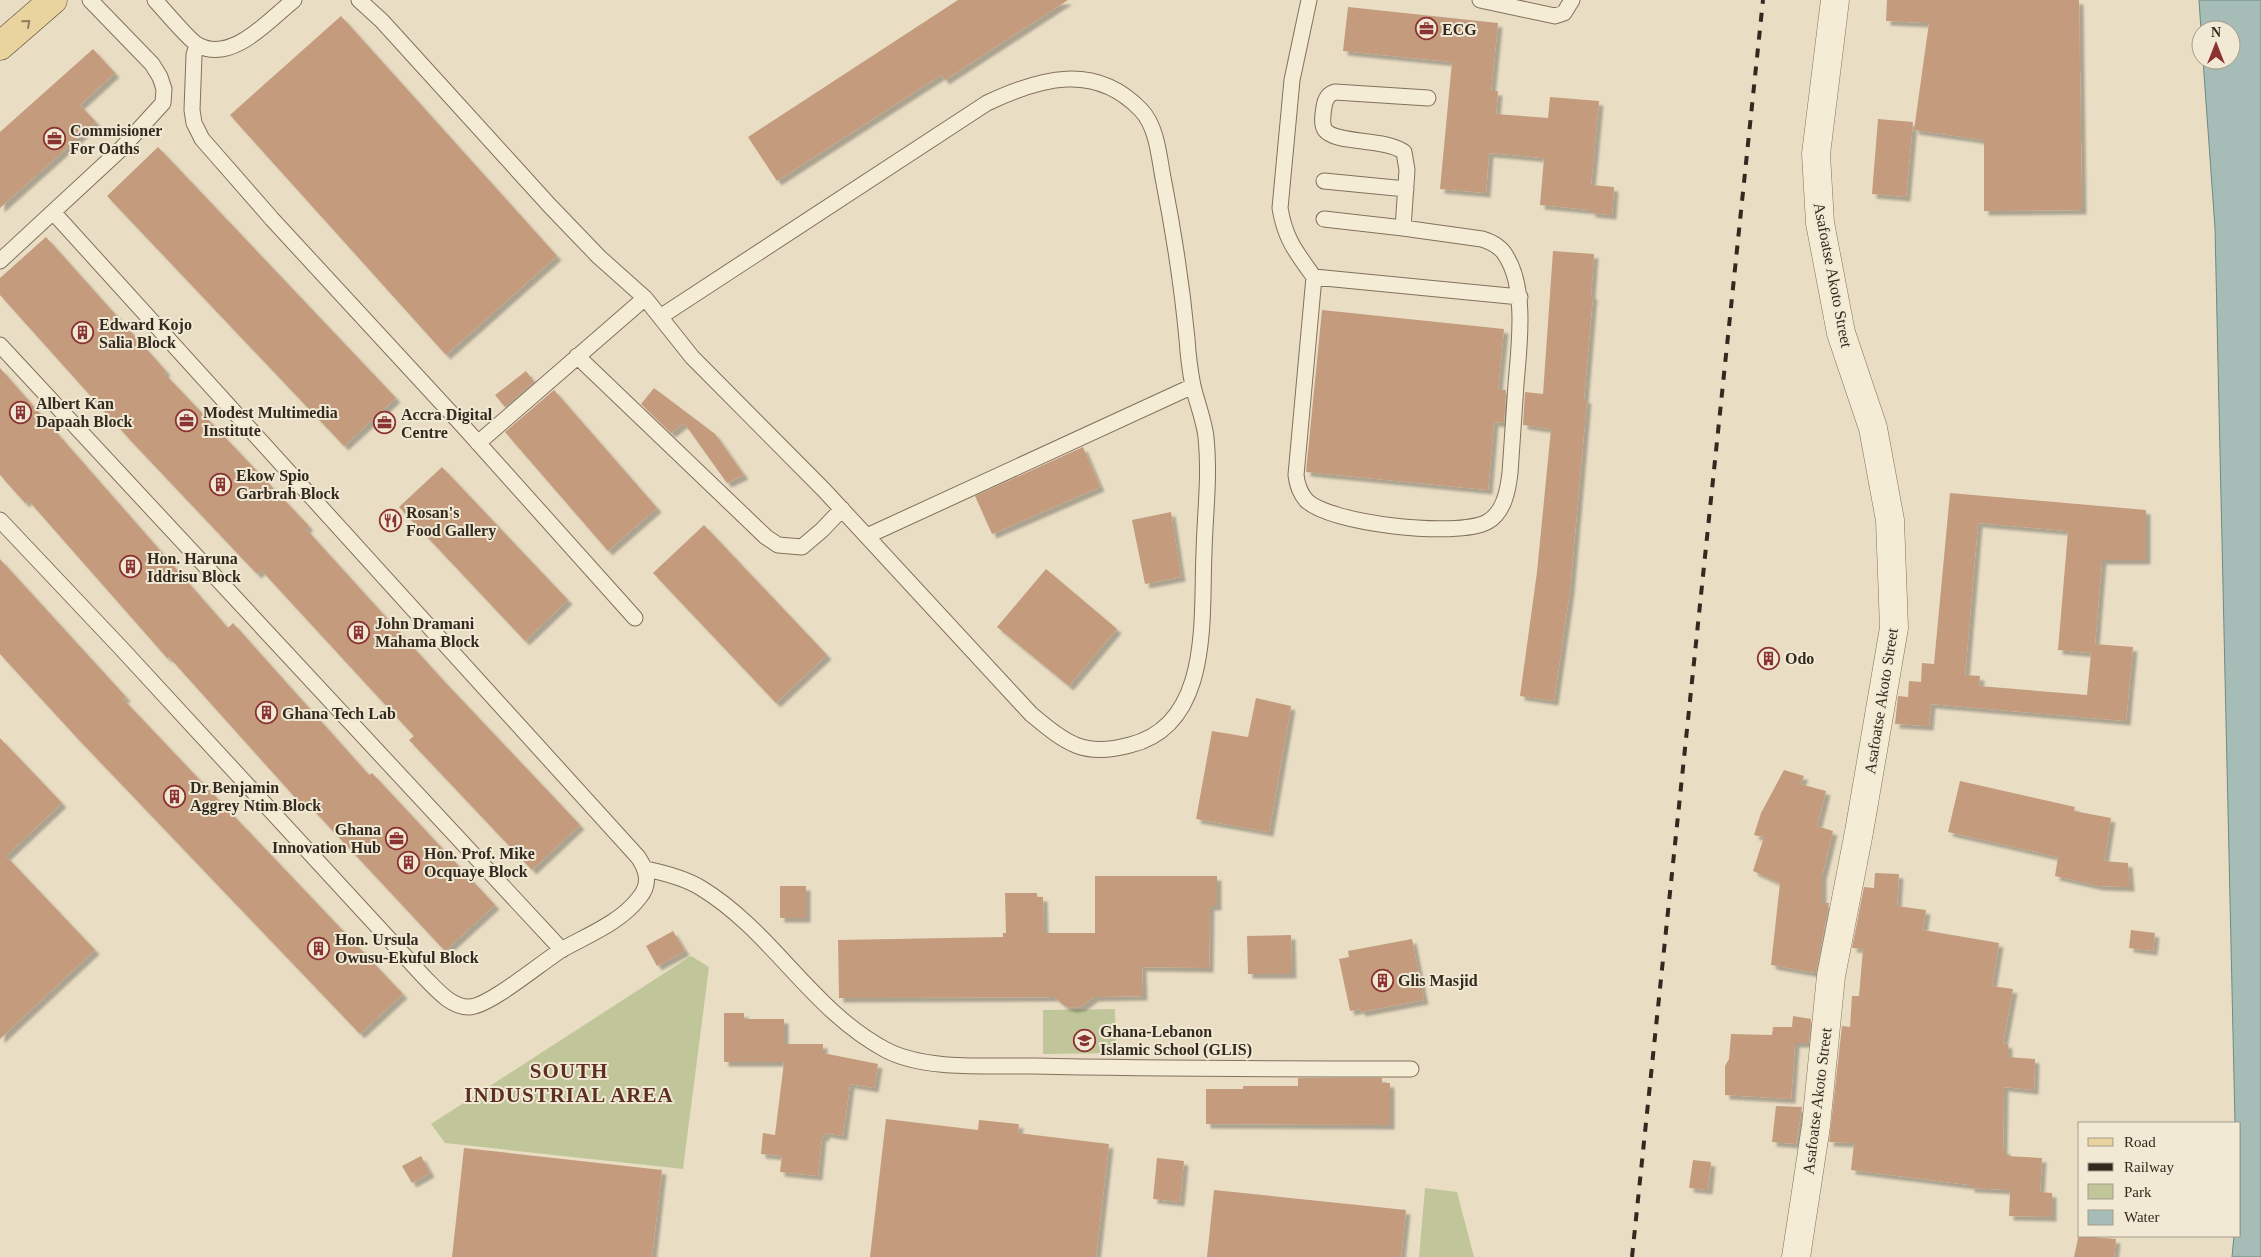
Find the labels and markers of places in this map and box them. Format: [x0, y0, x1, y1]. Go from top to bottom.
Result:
office icon: ECG [1414, 17, 1438, 41]
place label: ECG [1442, 21, 1477, 38]
place label: Commisioner For Oaths [70, 122, 162, 157]
office icon: Commisioner For Oaths [42, 127, 66, 151]
place label: Edward Kojo Salia Block [99, 316, 192, 351]
building icon: Edward Kojo Salia Block [71, 321, 95, 345]
place label: Albert Kan Dapaah Block [36, 395, 133, 431]
building icon: Albert Kan Dapaah Block [8, 400, 32, 424]
place label: Modest Multimedia Institute [203, 404, 338, 439]
place label: Accra Digital Centre [401, 406, 493, 441]
office icon: Modest Multimedia Institute [175, 409, 199, 433]
office icon: Accra Digital Centre [373, 411, 397, 435]
place label: Ekow Spio Garbrah Block [236, 467, 340, 502]
building icon: Ekow Spio Garbrah Block [208, 472, 232, 496]
place label: Rosan's Food Gallery [406, 504, 496, 540]
restaurant icon: Rosan's Food Gallery [378, 509, 402, 533]
place label: Hon. Haruna Iddrisu Block [147, 550, 241, 585]
building icon: Hon. Haruna Iddrisu Block [119, 555, 143, 579]
place label: John Dramani Mahama Block [375, 615, 480, 650]
building icon: John Dramani Mahama Block [347, 620, 371, 644]
building icon: Odo [1757, 646, 1781, 670]
place label: Odo [1785, 650, 1814, 667]
building icon: Ghana Tech Lab [254, 701, 278, 725]
place label: Ghana Tech Lab [282, 705, 396, 722]
place label: Dr Benjamin Aggrey Ntim Block [190, 779, 321, 815]
building icon: Dr Benjamin Aggrey Ntim Block [162, 784, 186, 808]
place label: Ghana Innovation Hub [272, 821, 381, 856]
office icon: Ghana Innovation Hub [385, 826, 409, 850]
place label: Hon. Prof. Mike Ocquaye Block [424, 845, 535, 881]
building icon: Hon. Prof. Mike Ocquaye Block [396, 850, 420, 874]
place label: Hon. Ursula Owusu-Ekuful Block [335, 931, 479, 966]
building icon: Hon. Ursula Owusu-Ekuful Block [307, 936, 331, 960]
building icon: Glis Masjid [1370, 968, 1394, 992]
place label: Glis Masjid [1398, 972, 1478, 990]
place label: Ghana-Lebanon Islamic School (GLIS) [1100, 1023, 1252, 1059]
school or university icon: Ghana-Lebanon Islamic School (GLIS) [1072, 1028, 1096, 1052]

